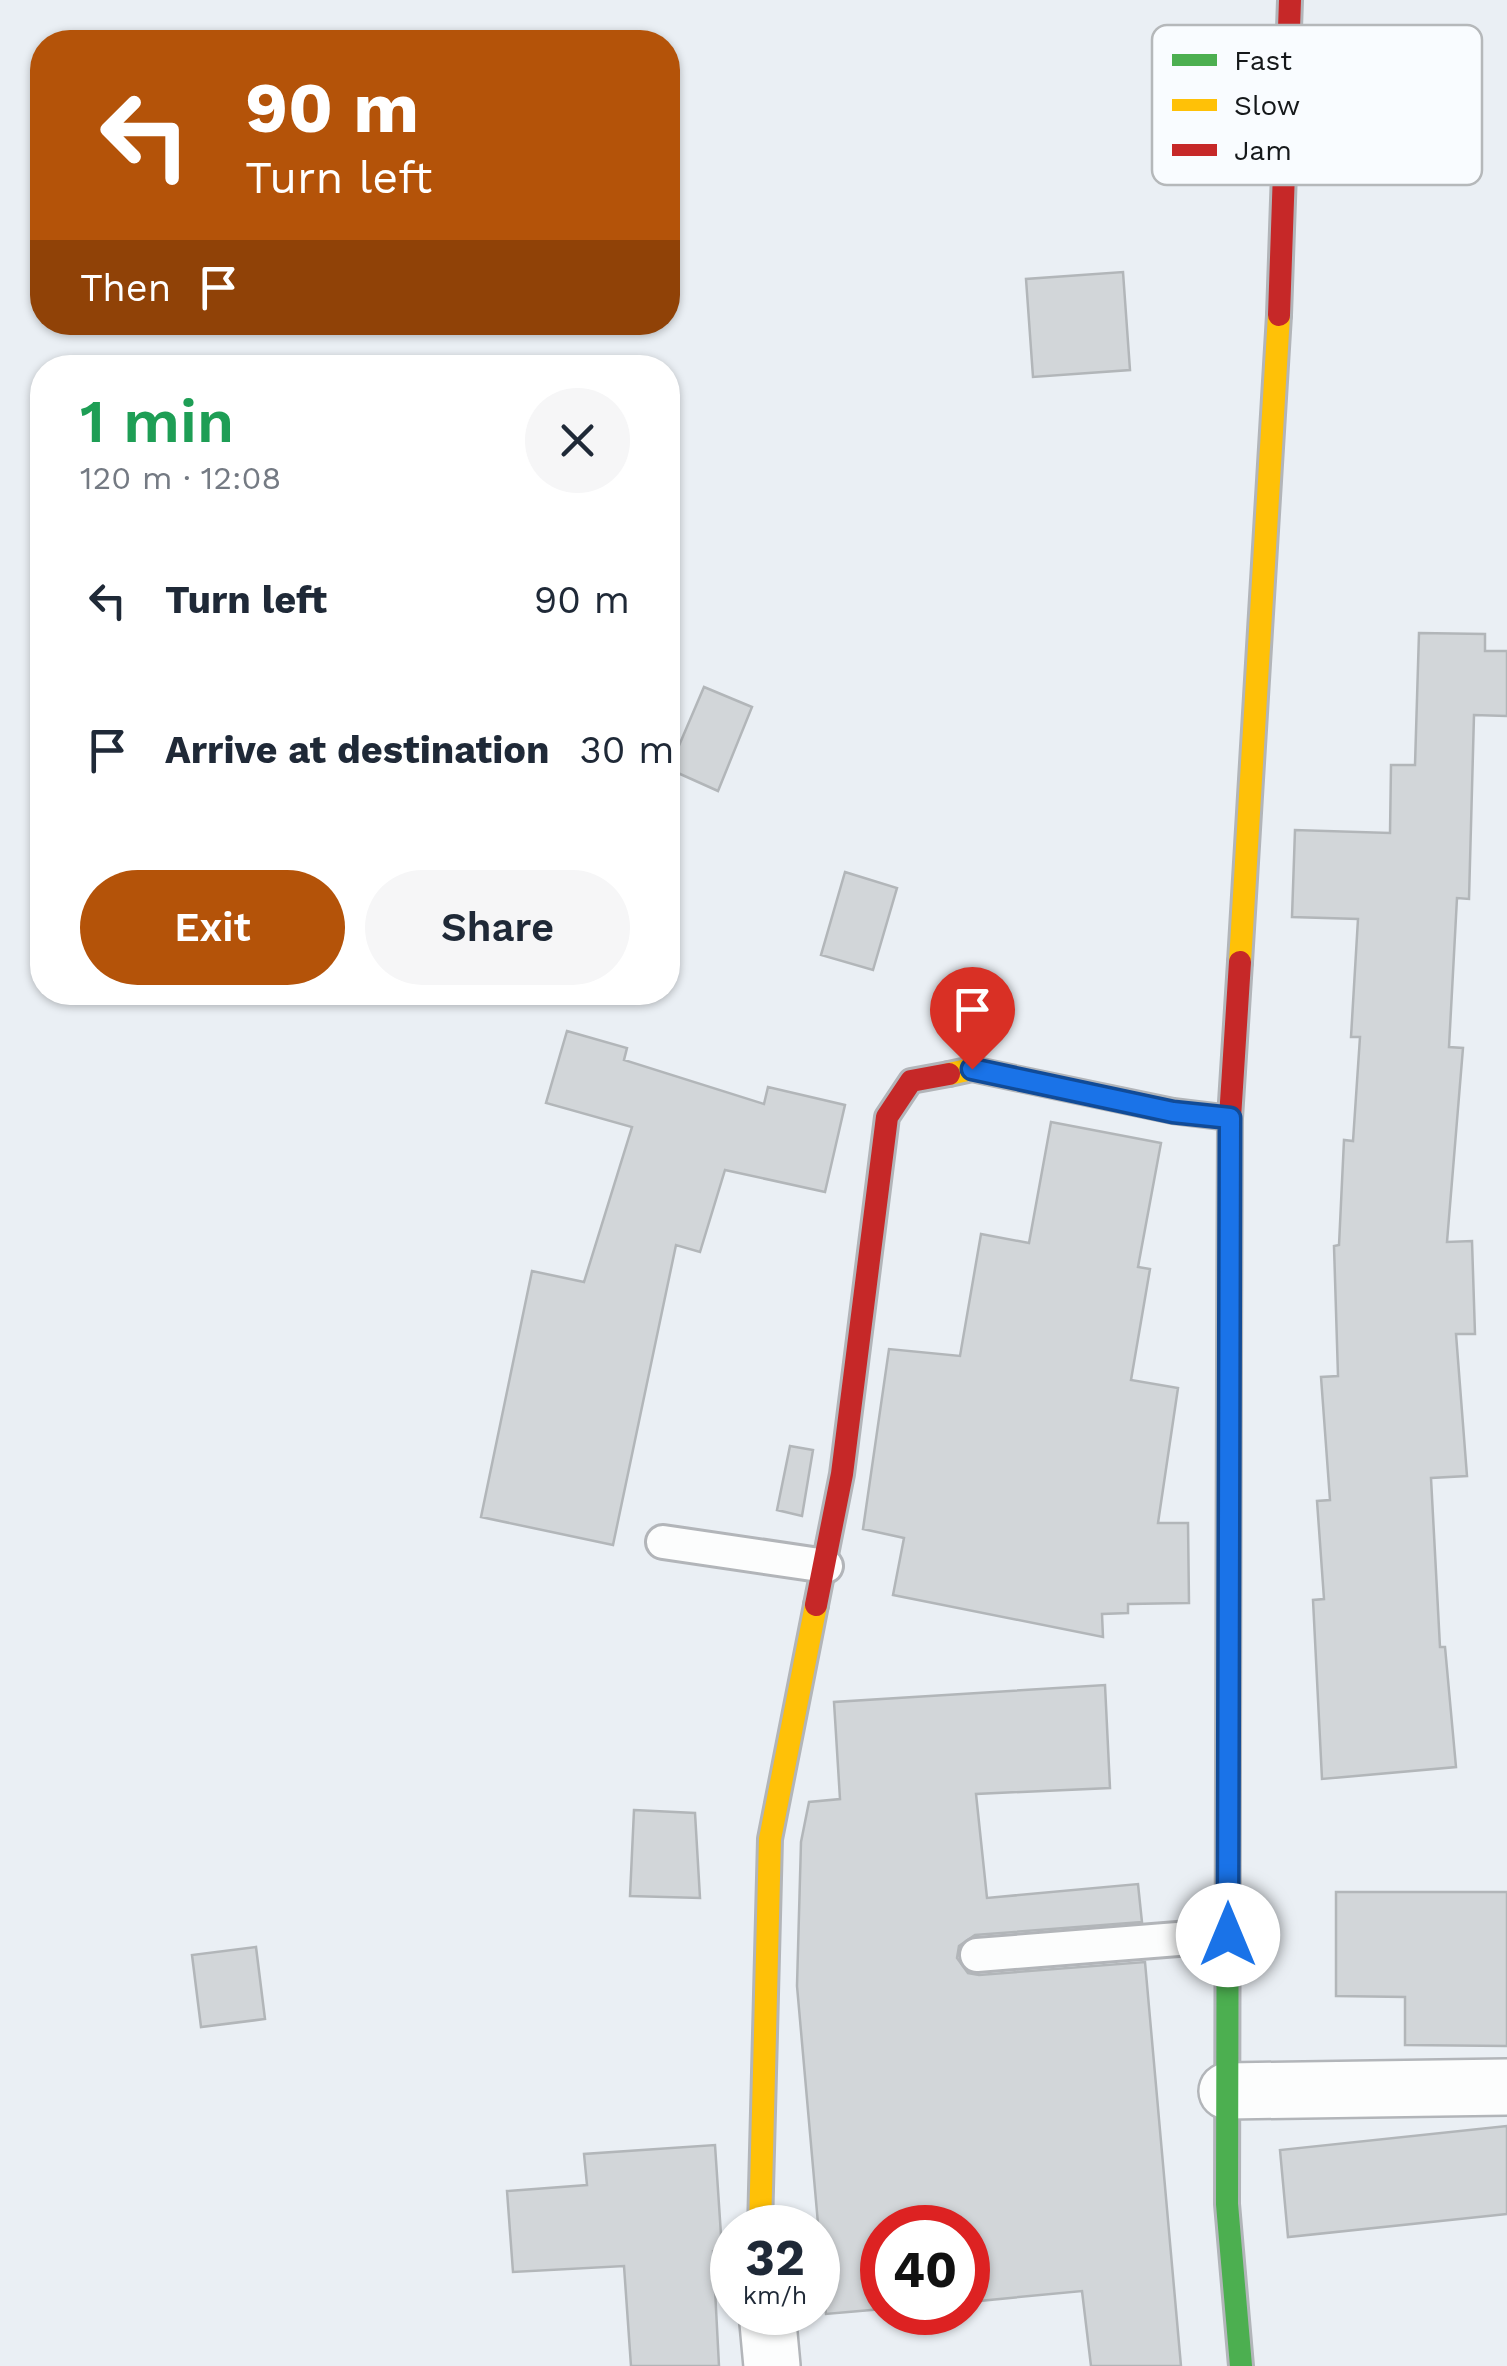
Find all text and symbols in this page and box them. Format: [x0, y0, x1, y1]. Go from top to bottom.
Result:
legend [1152, 25, 1482, 185]
text: Fast [1234, 44, 1292, 77]
text: 90 m [245, 67, 419, 149]
icon: left [80, 70, 210, 200]
text: Slow [1234, 89, 1300, 122]
text: Jam [1234, 134, 1292, 167]
text: Turn left [245, 151, 432, 204]
icon: arrive [191, 260, 246, 315]
text: Then [80, 266, 171, 310]
text: 1 min [80, 386, 234, 457]
button: close [525, 388, 630, 493]
text: 120 m · 12:08 [80, 459, 281, 497]
icon: left [80, 573, 135, 628]
text: Turn left [165, 578, 327, 622]
text: 90 m [534, 578, 630, 622]
icon: arrive [80, 723, 135, 778]
text: Arrive at destination [165, 728, 550, 772]
text: 30 m [580, 728, 675, 772]
button: Exit [80, 870, 345, 985]
button: Share [365, 870, 630, 985]
pin [930, 967, 1015, 1070]
icon: arrive [945, 982, 1000, 1037]
position arrow [1176, 1883, 1280, 1987]
speed limit sign: 40 [860, 2205, 990, 2335]
text: 32 [745, 2228, 805, 2287]
text: km/h [743, 2281, 807, 2310]

